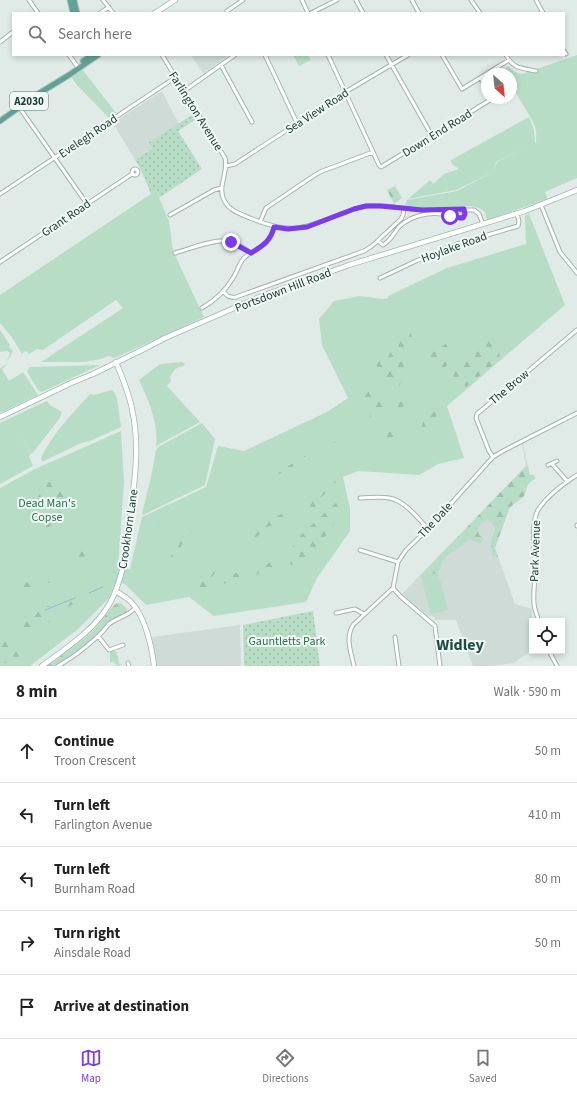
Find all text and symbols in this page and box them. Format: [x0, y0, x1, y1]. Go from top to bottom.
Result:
search box [12, 12, 565, 56]
icon: search [26, 23, 48, 45]
text: Search here [58, 24, 132, 45]
street label: Farlington Avenue [164, 68, 227, 154]
north arrow [481, 68, 517, 104]
street label: Sea View Road [282, 85, 352, 138]
road number: A2030 [10, 92, 48, 110]
street label: Down End Road [399, 105, 475, 162]
street label: Evelegh Road [56, 111, 121, 162]
street label: Grant Road [38, 196, 94, 241]
route start [441, 207, 459, 225]
street label: Hoylake Road [419, 228, 489, 267]
route end [222, 233, 240, 251]
street label: Portsdown Hill Road [233, 264, 334, 317]
street label: The Brow [486, 365, 533, 409]
street label: Crookhorn Lane [114, 488, 143, 570]
park label: Dead Man's Copse [18, 495, 76, 526]
street label: The Dale [414, 499, 457, 542]
street label: Park Avenue [526, 520, 545, 582]
map controls [529, 618, 565, 654]
button: locate [529, 618, 565, 654]
park label: Gauntletts Park [248, 633, 326, 650]
district label: Widley [436, 634, 485, 656]
text: 8 min [16, 680, 57, 704]
text: Walk · 590 m [493, 683, 561, 701]
text: Continue [54, 731, 114, 752]
icon: ahead [16, 740, 38, 762]
text: 50 m [535, 742, 561, 760]
text: Troon Crescent [54, 752, 136, 770]
text: Turn left [54, 795, 110, 816]
icon: left [16, 804, 38, 826]
text: 410 m [528, 806, 561, 824]
text: Farlington Avenue [54, 816, 152, 834]
text: Turn left [54, 859, 110, 880]
icon: left [16, 868, 38, 890]
text: 80 m [535, 870, 561, 888]
text: Burnham Road [54, 880, 135, 898]
text: Turn right [54, 923, 120, 944]
icon: right [16, 932, 38, 954]
text: 50 m [535, 934, 561, 952]
text: Ainsdale Road [54, 944, 131, 962]
icon: arrive [16, 996, 38, 1018]
text: Arrive at destination [54, 996, 189, 1017]
tab: Map [80, 1047, 102, 1086]
tab: Directions [262, 1047, 309, 1086]
tab: Saved [469, 1047, 497, 1086]

